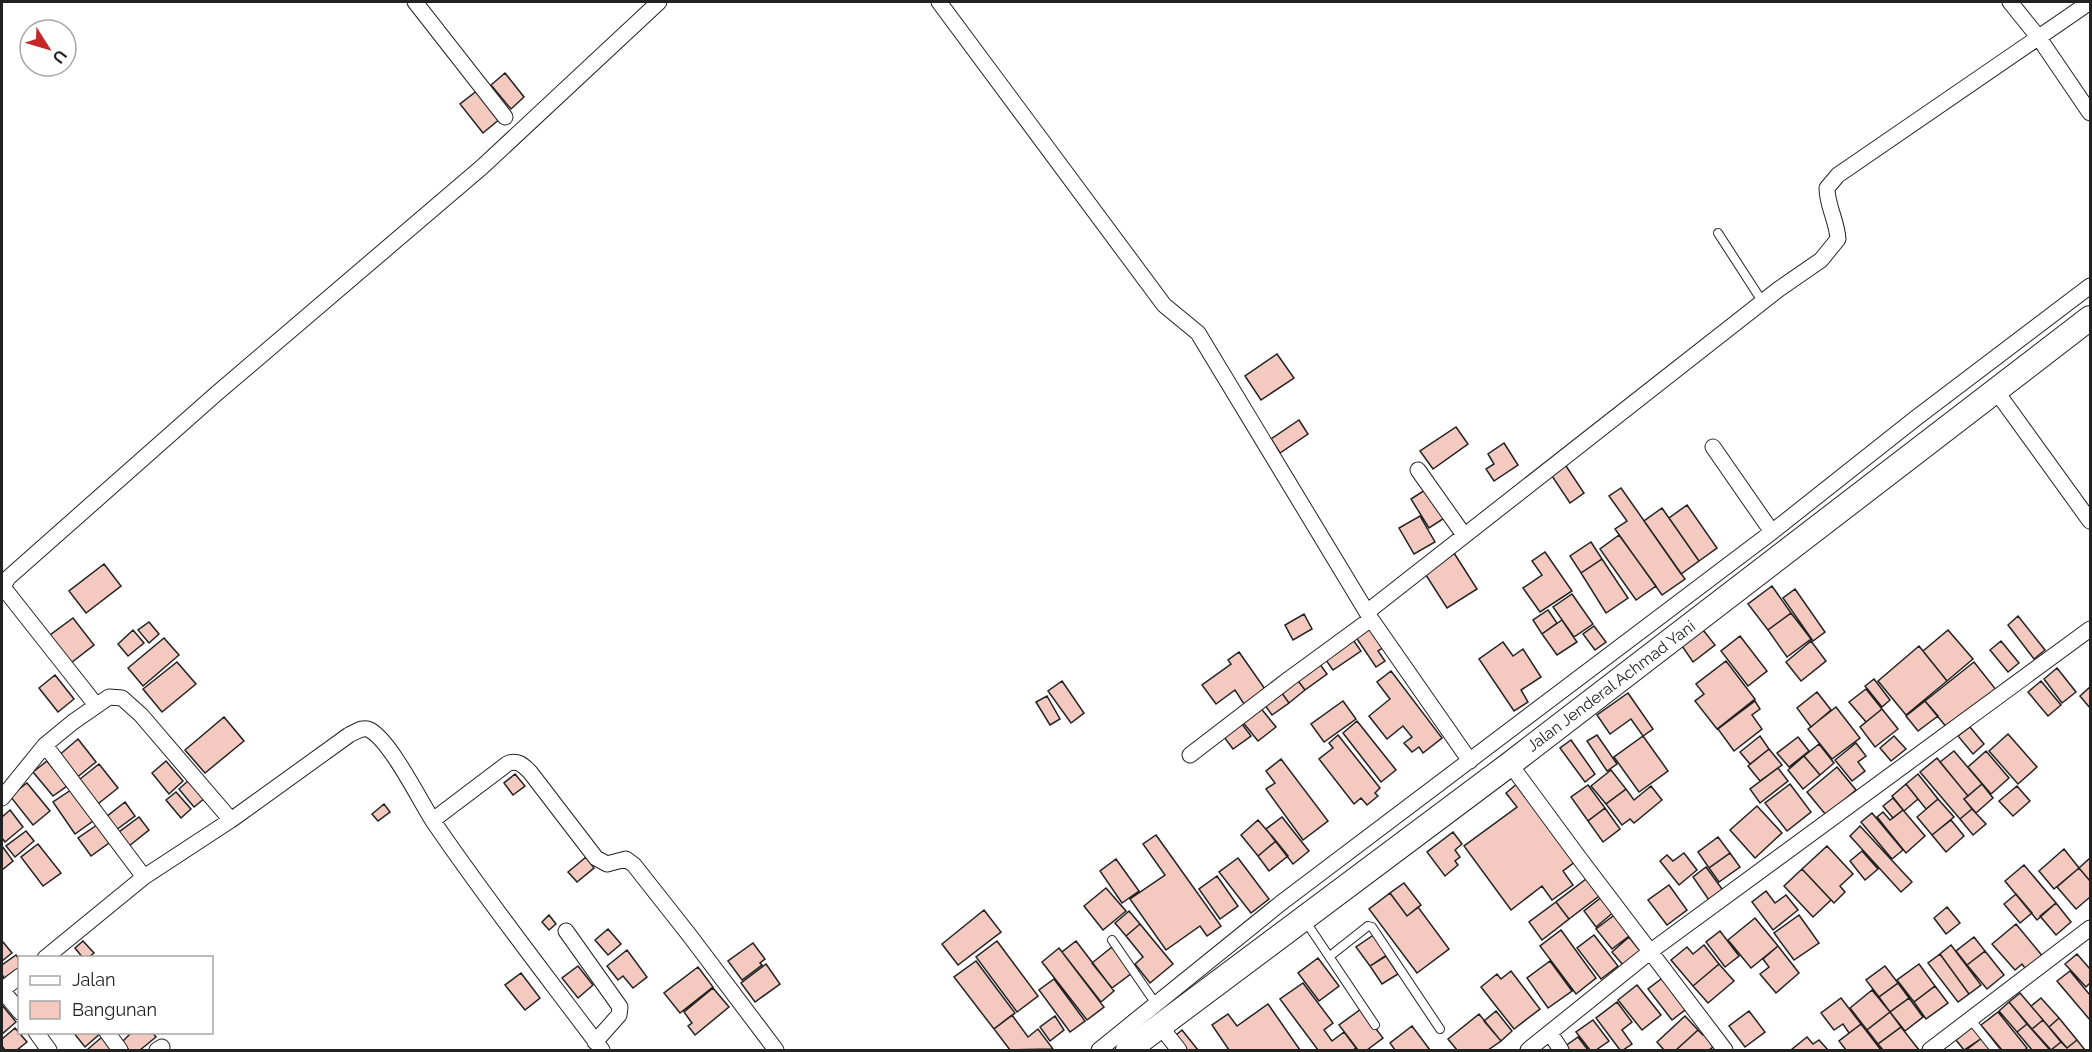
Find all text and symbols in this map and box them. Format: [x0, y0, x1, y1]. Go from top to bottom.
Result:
north arrow [18, 18, 78, 78]
text: U [48, 46, 71, 67]
street label: Jalan Jenderal Achmad Yani [1523, 616, 1699, 756]
legend [18, 956, 213, 1034]
text: Jalan [72, 969, 116, 990]
text: Bangunan [72, 999, 157, 1020]

